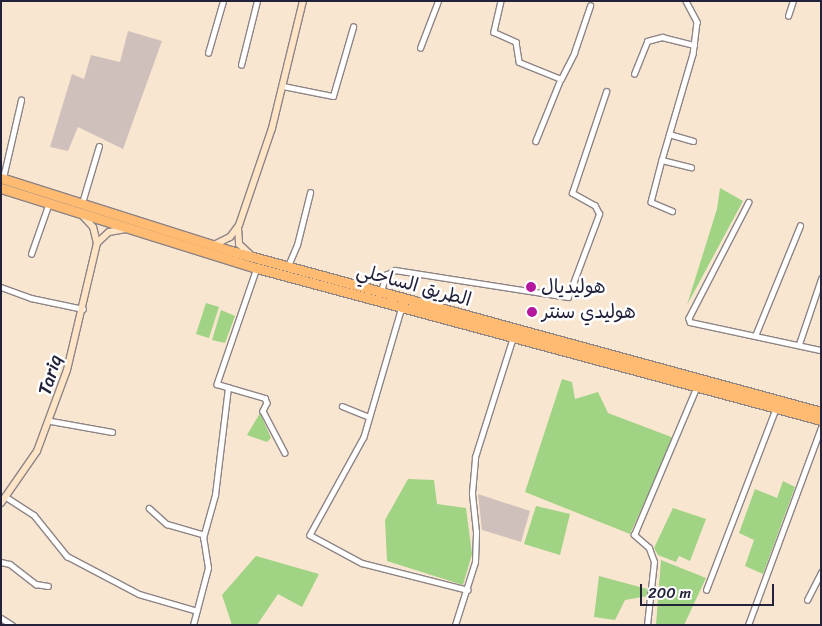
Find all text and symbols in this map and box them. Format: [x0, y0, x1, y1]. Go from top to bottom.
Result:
street label: الطريق الساحلي [354, 259, 474, 311]
place label: هوليديال [541, 276, 606, 298]
marker: هوليديال [525, 281, 537, 293]
place label: هوليدي سنتر [542, 301, 636, 323]
marker: هوليدي سنتر [526, 306, 538, 318]
street label: Tariq [33, 352, 67, 398]
scale bar [642, 574, 776, 606]
text: 200 m [648, 580, 691, 606]

